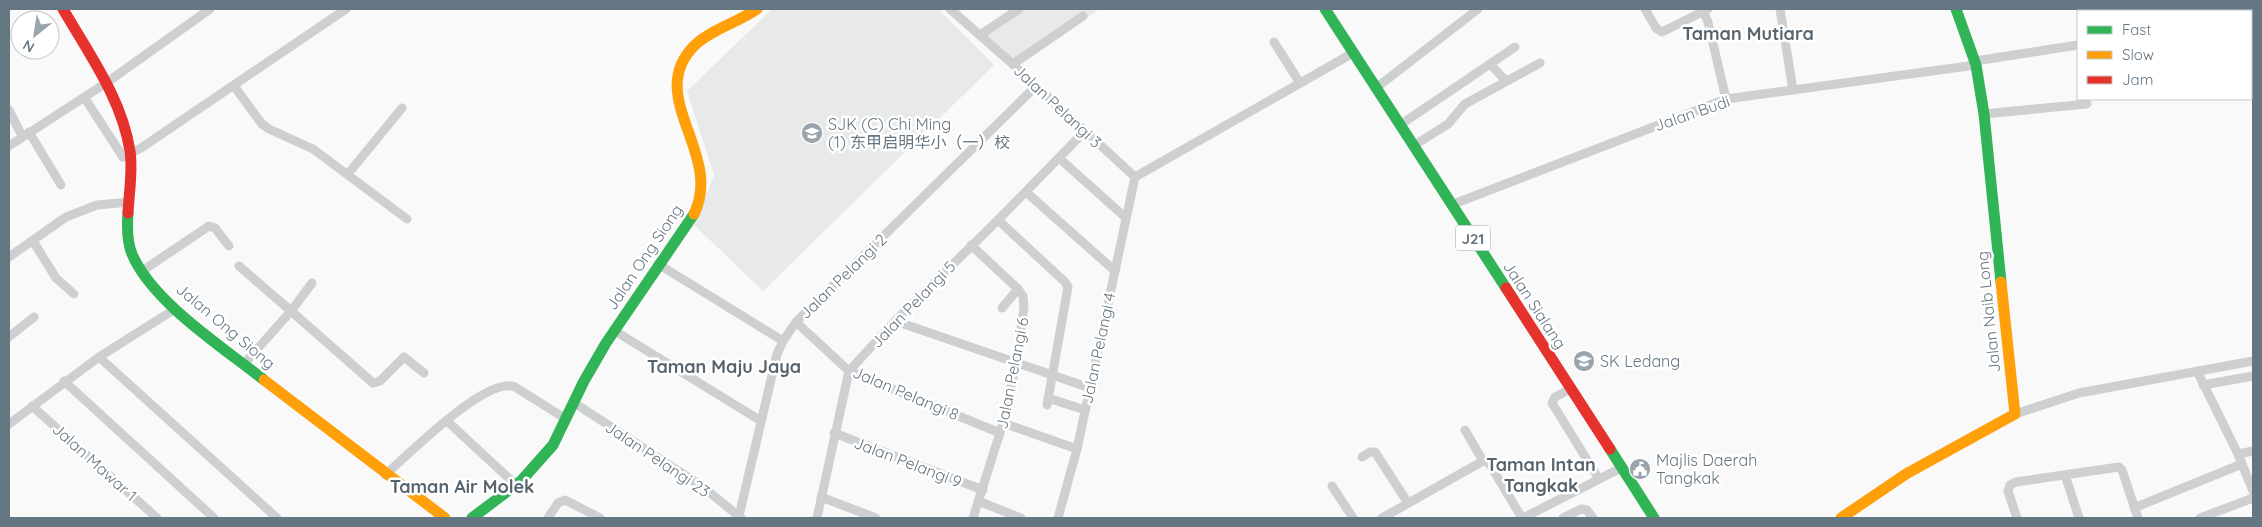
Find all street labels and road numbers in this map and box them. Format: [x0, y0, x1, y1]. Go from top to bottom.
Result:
street label: Jalan Pelangi 3 [1010, 60, 1106, 152]
street label: Jalan Budi [1652, 91, 1732, 135]
street label: Jalan Ong Siong [601, 200, 687, 314]
road number: J21 [1456, 226, 1490, 250]
street label: Jalan Pelangi 2 [795, 229, 891, 323]
street label: Jalan Naib Long [1972, 250, 2004, 374]
street label: Jalan Pelangi 5 [866, 256, 960, 352]
street label: Jalan Sialang [1499, 257, 1571, 353]
street label: Jalan Ong Siong [172, 279, 280, 373]
street label: Jalan Pelangi 4 [1076, 291, 1120, 405]
street label: Jalan Pelangi 6 [991, 315, 1033, 431]
street label: Jalan Pelangi 8 [850, 362, 962, 424]
street label: Jalan Pelangi 23 [602, 417, 714, 501]
street label: Jalan Mawar 1 [49, 419, 141, 505]
street label: Jalan Pelangi 9 [851, 432, 965, 492]

